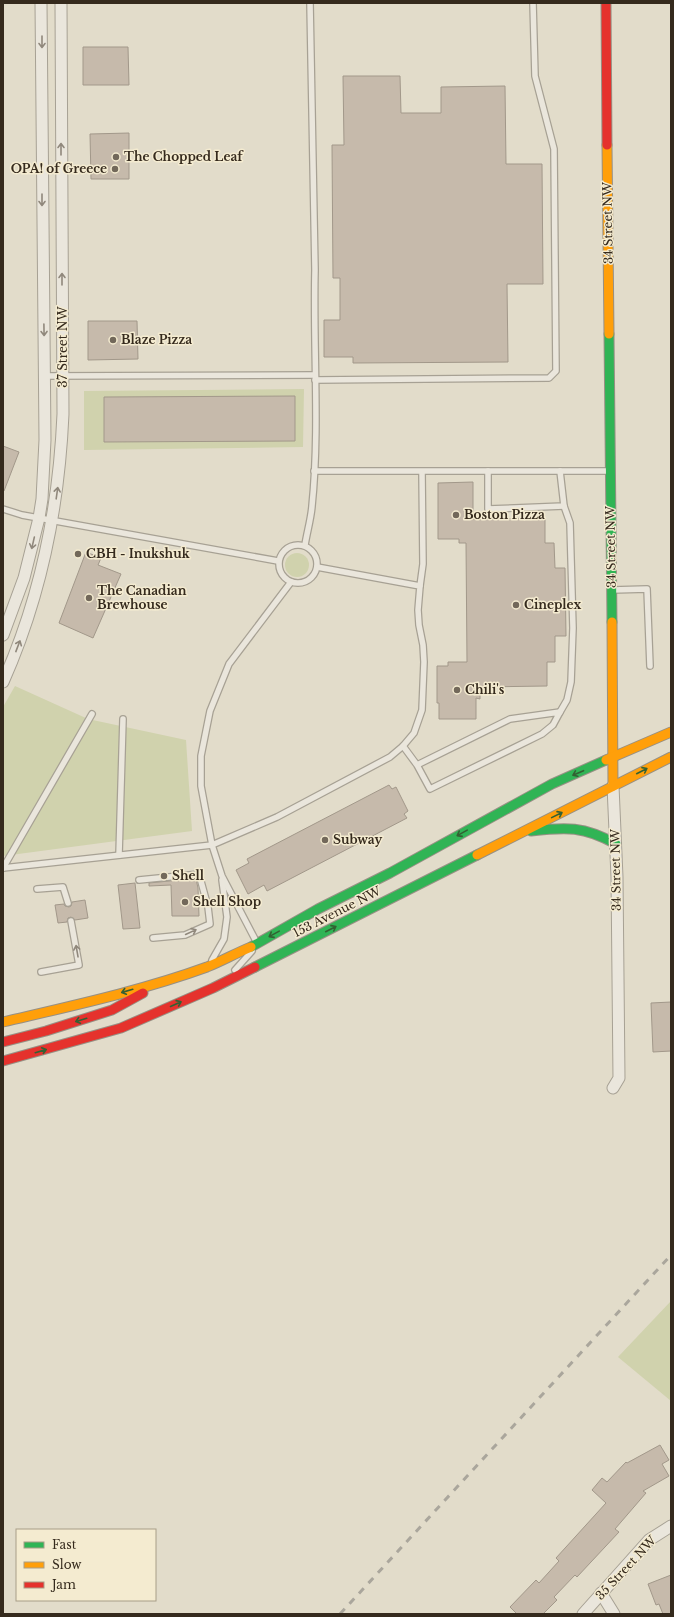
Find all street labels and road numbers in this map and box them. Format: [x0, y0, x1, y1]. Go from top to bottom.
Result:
street label: 34 Street NW [599, 181, 616, 264]
street label: 37 Street NW [55, 305, 70, 388]
street label: 34 Street NW [602, 505, 619, 588]
street label: 34 Street NW [607, 828, 624, 911]
street label: 153 Avenue NW [290, 883, 384, 940]
street label: 35 Street NW [592, 1532, 660, 1603]

